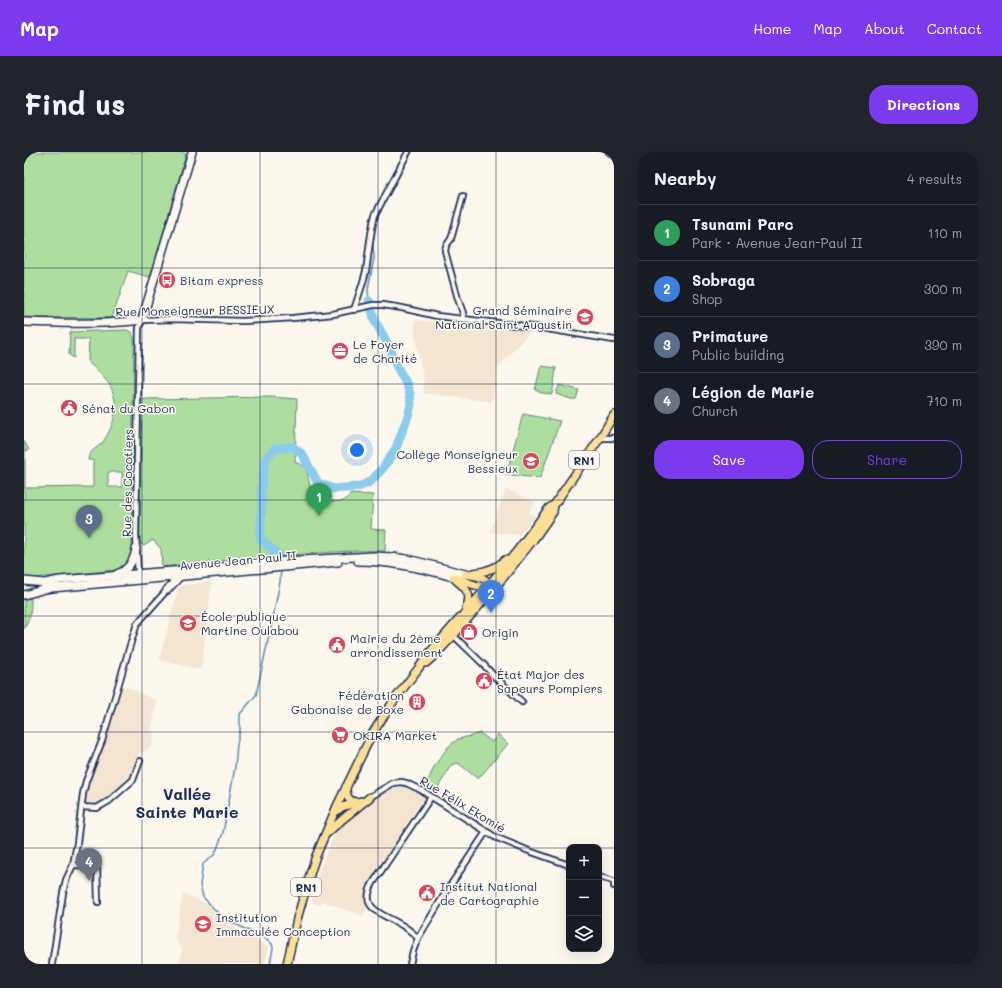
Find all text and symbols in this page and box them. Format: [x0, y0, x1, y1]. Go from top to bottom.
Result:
text: Map [20, 16, 59, 41]
text: Home [753, 19, 791, 38]
text: Map [813, 19, 842, 38]
text: About [864, 19, 905, 38]
text: Contact [927, 19, 982, 38]
button: Directions [869, 85, 978, 124]
text: Find us [24, 86, 125, 122]
text: Nearby [654, 167, 716, 189]
text: 4 results [907, 170, 962, 187]
text: Tsunami Parc [692, 214, 793, 234]
text: 1 [664, 224, 670, 241]
text: 110 m [928, 224, 962, 241]
text: Park · Avenue Jean-Paul II [692, 234, 863, 251]
bus stop icon: Bitam express [157, 270, 177, 290]
text: Sobraga [692, 270, 755, 290]
place label: Bitam express [180, 272, 264, 288]
text: 2 [663, 280, 671, 297]
text: 300 m [924, 280, 962, 297]
text: Shop [692, 290, 722, 307]
street label: Rue Monseigneur BESSIEUX [115, 301, 275, 319]
place label: Grand Séminaire National Saint Augustin [435, 302, 572, 332]
school or university icon: Grand Séminaire National Saint Augustin [575, 307, 595, 327]
text: Primature [692, 326, 768, 346]
place label: Le Foyer de Charité [353, 336, 417, 366]
text: 3 [663, 336, 671, 353]
text: 390 m [924, 336, 962, 353]
office icon: Le Foyer de Charité [330, 341, 350, 361]
text: Public building [692, 346, 784, 363]
text: Légion de Marie [692, 382, 814, 402]
text: 4 [663, 392, 671, 409]
text: 710 m [926, 392, 962, 409]
public building icon: Sénat du Gabon [59, 398, 79, 418]
place label: Sénat du Gabon [82, 400, 175, 416]
text: Church [692, 402, 737, 419]
street label: Rue des Cocotiers [118, 429, 136, 537]
your location [347, 440, 367, 460]
button: Save [654, 440, 804, 479]
button: Share [812, 440, 962, 479]
place label: Collège Monseigneur Bessieux [397, 446, 518, 476]
school or university icon: Collège Monseigneur Bessieux [521, 451, 541, 471]
road number: RN1 [569, 451, 599, 469]
pin: 1 [306, 483, 332, 516]
pin: 3 [76, 505, 102, 538]
street label: Avenue Jean-Paul II [179, 547, 297, 573]
pin: 2 [478, 580, 504, 613]
place label: École publique Martine Oulabou [201, 608, 299, 638]
school or university icon: École publique Martine Oulabou [178, 613, 198, 633]
shop icon: Origin [459, 622, 479, 642]
place label: Origin [482, 624, 518, 640]
place label: Mairie du 2ème arrondissement [350, 630, 443, 660]
public building icon: Mairie du 2ème arrondissement [327, 635, 347, 655]
place label: État Major des Sapeurs Pompiers [497, 666, 603, 696]
public building icon: État Major des Sapeurs Pompiers [474, 671, 494, 691]
place label: Fédération Gabonaise de Boxe [291, 687, 404, 717]
building icon: Fédération Gabonaise de Boxe [407, 692, 427, 712]
supermarket icon: OKIRA Market [330, 725, 350, 745]
place label: OKIRA Market [353, 727, 437, 743]
street label: Rue Félix Ekomié [417, 772, 509, 836]
district label: Vallée Sainte Marie [136, 783, 238, 822]
map controls [566, 844, 602, 952]
button: + [566, 844, 602, 880]
pin: 4 [76, 848, 102, 881]
road number: RN1 [291, 878, 321, 896]
place label: Institut National de Cartographie [440, 878, 539, 908]
button: − [566, 880, 602, 916]
public building icon: Institut National de Cartographie [417, 883, 437, 903]
place label: Institution Immaculée Conception [216, 909, 350, 939]
school or university icon: Institution Immaculée Conception [193, 914, 213, 934]
button: layers [566, 916, 602, 952]

